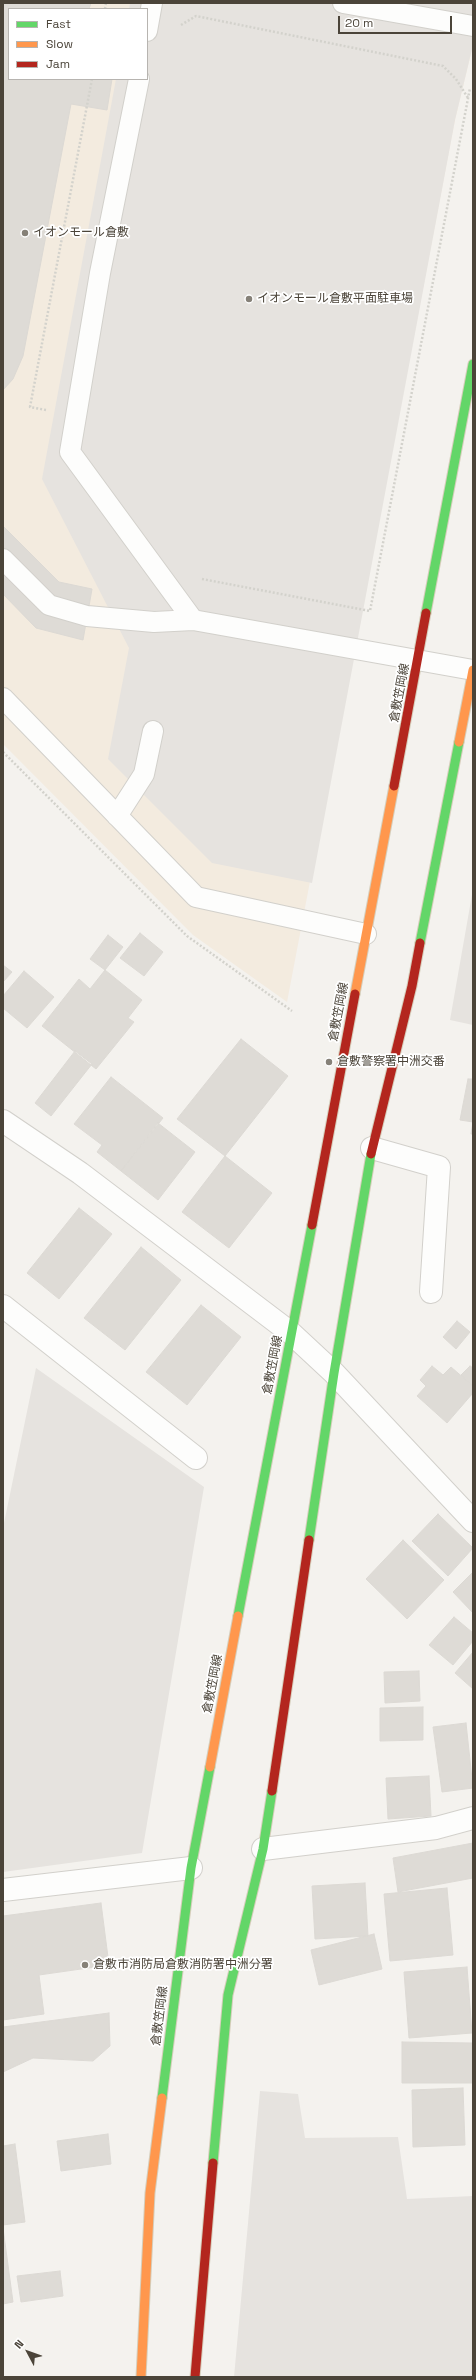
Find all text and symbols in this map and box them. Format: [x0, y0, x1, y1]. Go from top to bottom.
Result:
legend [8, 8, 148, 80]
scale bar [340, 8, 454, 34]
text: 20 m [345, 15, 373, 31]
text: Fast [46, 16, 71, 32]
text: Slow [46, 36, 73, 52]
text: Jam [46, 56, 70, 72]
place label: イオンモール倉敷 [33, 226, 129, 240]
marker: イオンモール倉敷 [20, 228, 30, 238]
place label: イオンモール倉敷平面駐車場 [257, 292, 413, 306]
marker: イオンモール倉敷平面駐車場 [244, 294, 254, 304]
street label: 倉敷笠岡線 [387, 662, 413, 724]
street label: 倉敷笠岡線 [326, 981, 352, 1043]
place label: 倉敷警察署中洲交番 [337, 1055, 445, 1069]
marker: 倉敷警察署中洲交番 [324, 1057, 334, 1067]
street label: 倉敷笠岡線 [260, 1334, 286, 1396]
street label: 倉敷笠岡線 [200, 1653, 226, 1715]
place label: 倉敷市消防局倉敷消防署中洲分署 [93, 1958, 273, 1972]
marker: 倉敷市消防局倉敷消防署中洲分署 [80, 1960, 90, 1970]
street label: 倉敷笠岡線 [149, 1985, 171, 2047]
north arrow [8, 2332, 48, 2372]
text: N [11, 2337, 27, 2352]

